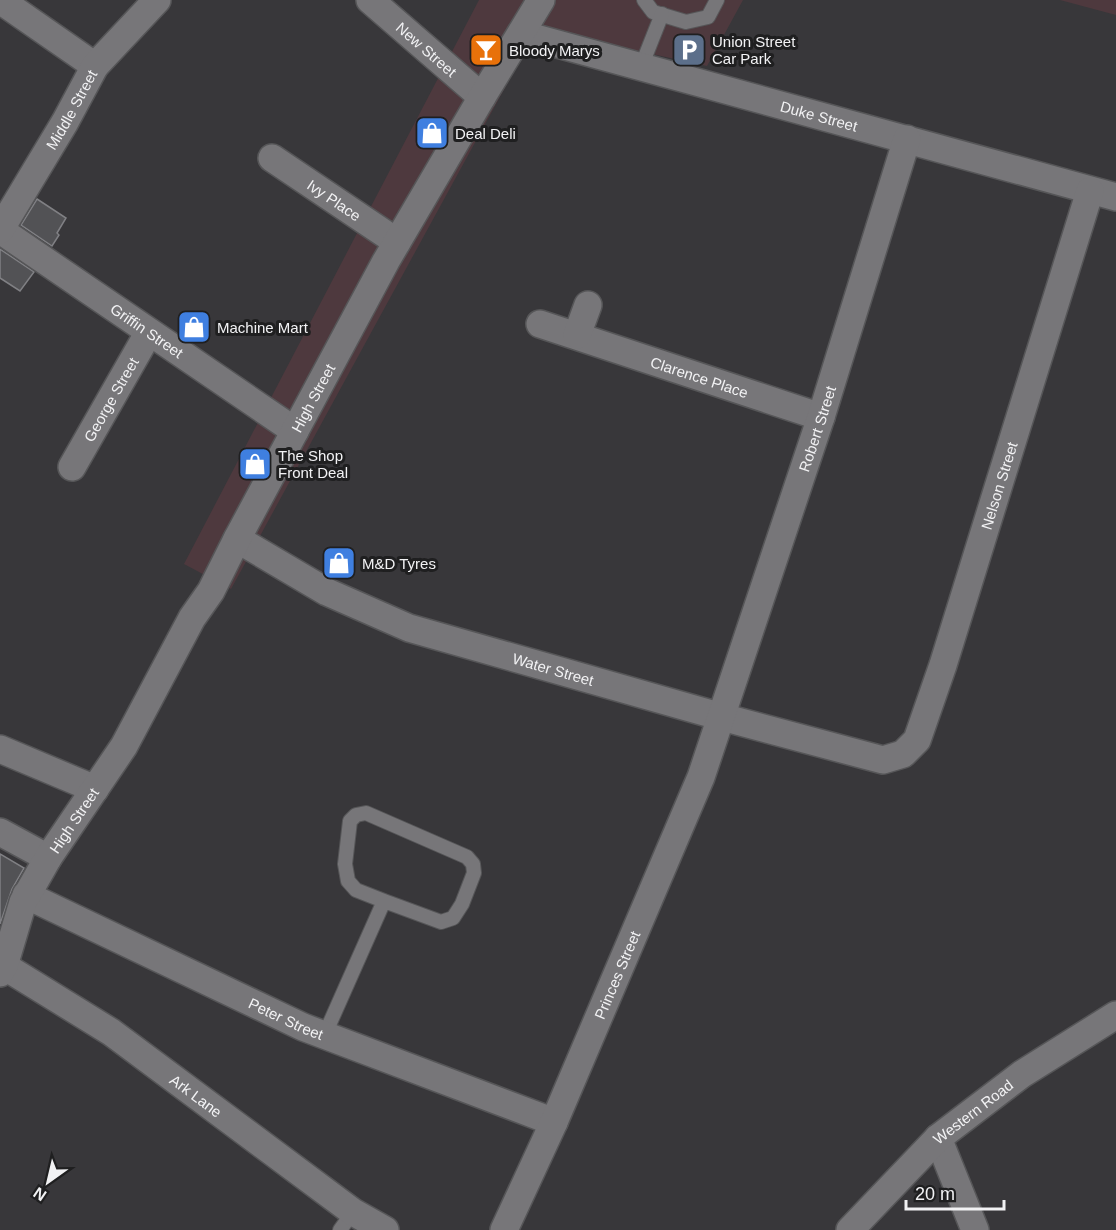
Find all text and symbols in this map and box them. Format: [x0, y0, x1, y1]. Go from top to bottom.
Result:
street label: New Street [393, 18, 461, 80]
bar icon: Bloody Marys [468, 32, 504, 68]
parking icon: Union Street Car Park [671, 32, 707, 68]
place label: Union Street Car Park [712, 33, 796, 67]
place label: Bloody Marys [509, 42, 600, 59]
street label: Middle Street [42, 66, 100, 152]
street label: Duke Street [779, 97, 860, 135]
shop icon: Deal Deli [414, 115, 450, 151]
place label: Deal Deli [455, 125, 516, 142]
street label: Ivy Place [304, 176, 364, 224]
street label: Griffin Street [108, 300, 187, 361]
shop icon: Machine Mart [176, 309, 212, 345]
place label: Machine Mart [217, 319, 309, 336]
street label: George Street [80, 353, 142, 444]
street label: Clarence Place [649, 353, 750, 401]
street label: High Street [287, 360, 338, 435]
street label: Robert Street [795, 383, 839, 474]
street label: Nelson Street [977, 439, 1020, 531]
shop icon: The Shop Front Deal [237, 446, 273, 482]
place label: The Shop Front Deal [278, 447, 348, 481]
shop icon: M&D Tyres [321, 545, 357, 581]
place label: M&D Tyres [362, 555, 436, 572]
street label: Water Street [511, 649, 597, 689]
street label: High Street [45, 784, 102, 856]
street label: Princes Street [590, 927, 643, 1022]
street label: Peter Street [246, 994, 327, 1043]
street label: Ark Lane [167, 1071, 225, 1120]
street label: Western Road [930, 1076, 1016, 1147]
north arrow [18, 1152, 78, 1212]
scale bar [906, 1173, 1004, 1211]
text: N [30, 1184, 49, 1204]
text: 20 m [915, 1184, 955, 1204]

